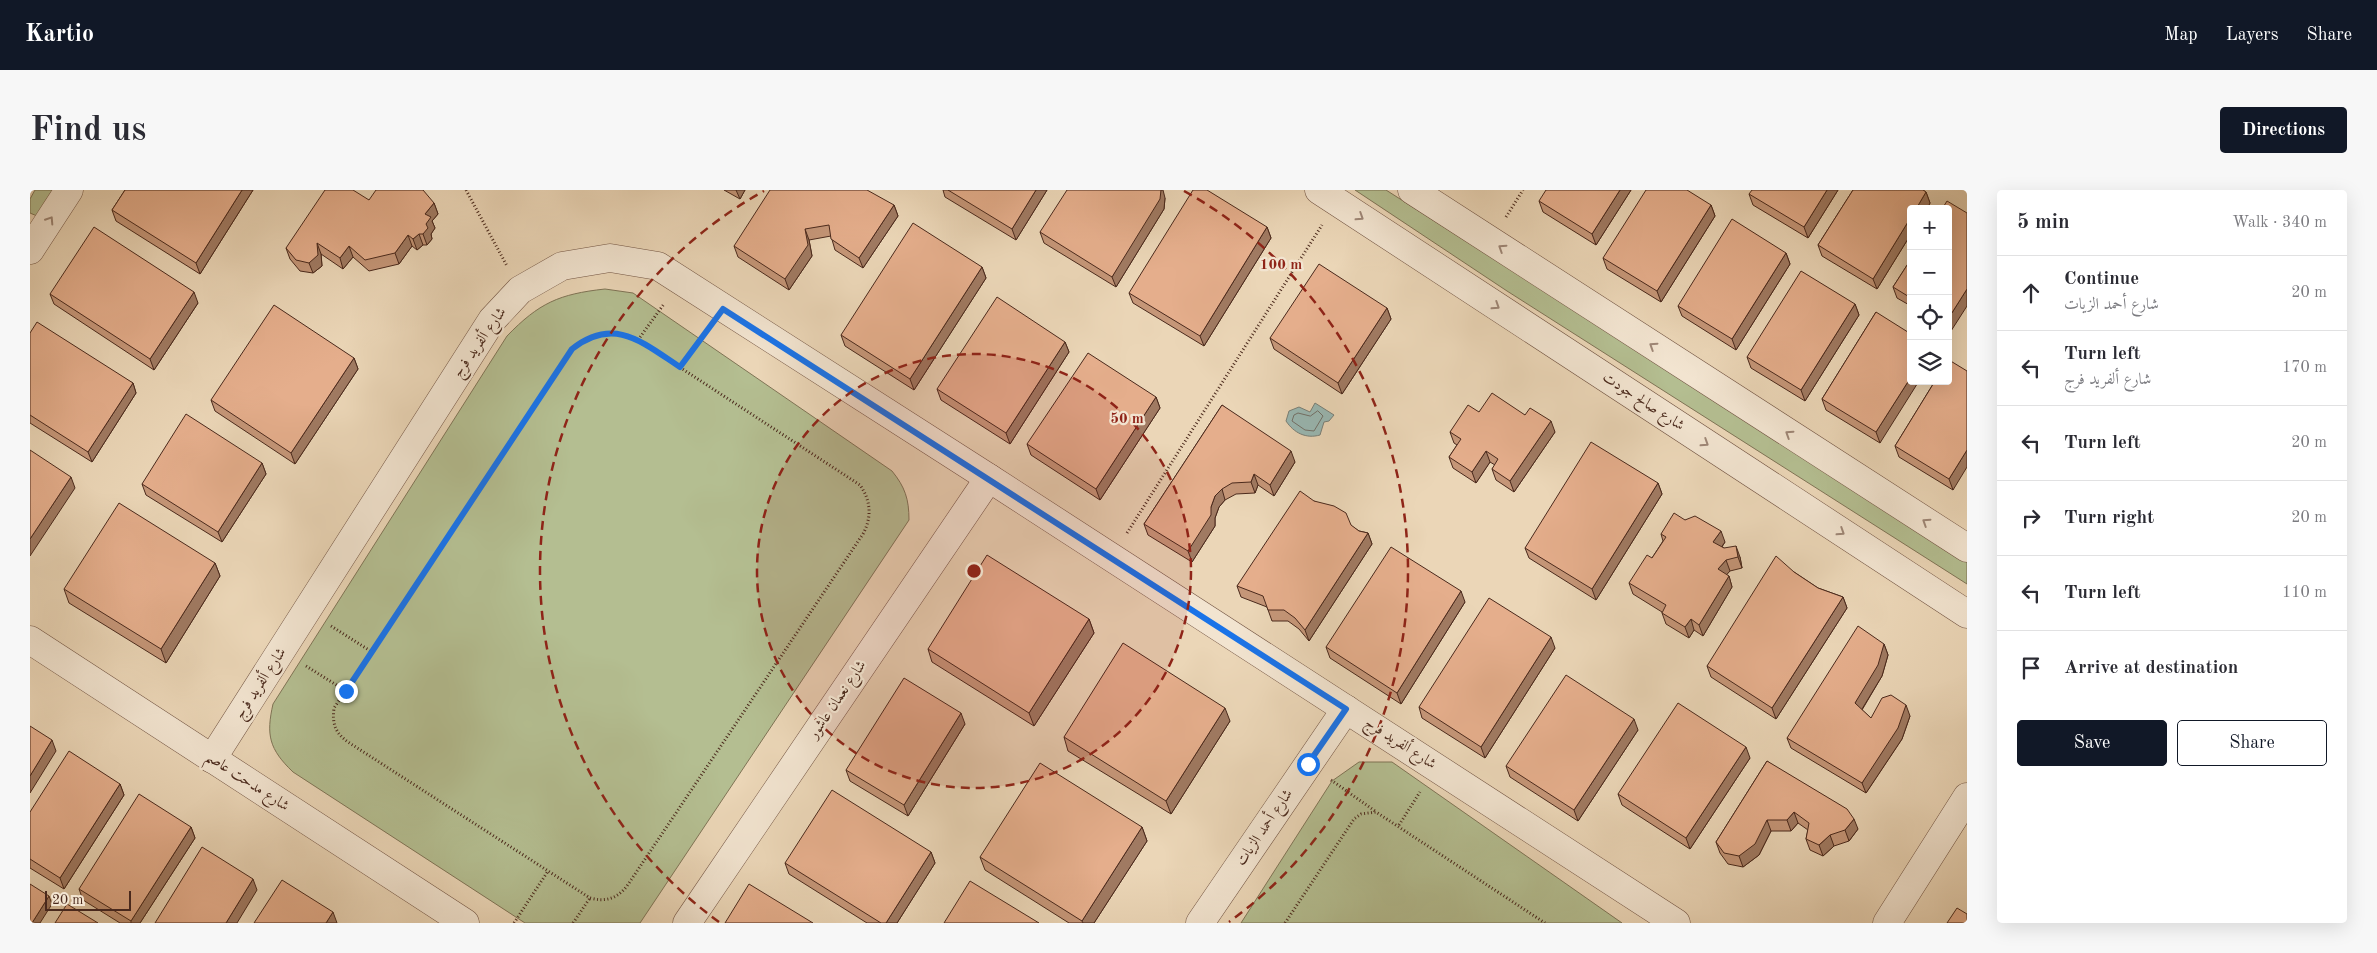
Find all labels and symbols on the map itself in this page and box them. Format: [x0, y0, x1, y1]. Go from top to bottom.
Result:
one-way arrow [1354, 211, 1363, 220]
one-way arrow [43, 216, 53, 225]
one-way arrow [1498, 245, 1507, 254]
text: 100 m [1260, 258, 1302, 273]
one-way arrow [1490, 300, 1499, 309]
street label: شارع ألفريد فرج [446, 302, 513, 383]
one-way arrow [1649, 343, 1659, 352]
street label: شارع صالح جودت [1597, 370, 1687, 438]
text: 50 m [1110, 412, 1144, 427]
one-way arrow [1786, 431, 1795, 440]
one-way arrow [1699, 436, 1708, 446]
one-way arrow [1922, 519, 1932, 528]
one-way arrow [1835, 525, 1844, 535]
centre of rings [965, 562, 983, 580]
street label: شارع ألفريد فرج [228, 643, 293, 725]
street label: شارع نعمان عاشور [805, 658, 873, 746]
route end [335, 680, 358, 703]
street label: شارع ألفريد فرج [1359, 711, 1441, 776]
street label: شارع مدحت عاصم [199, 750, 291, 820]
route start [1297, 753, 1320, 776]
street label: شارع أحمد الزيات [1230, 784, 1299, 871]
scale bar [45, 888, 131, 911]

